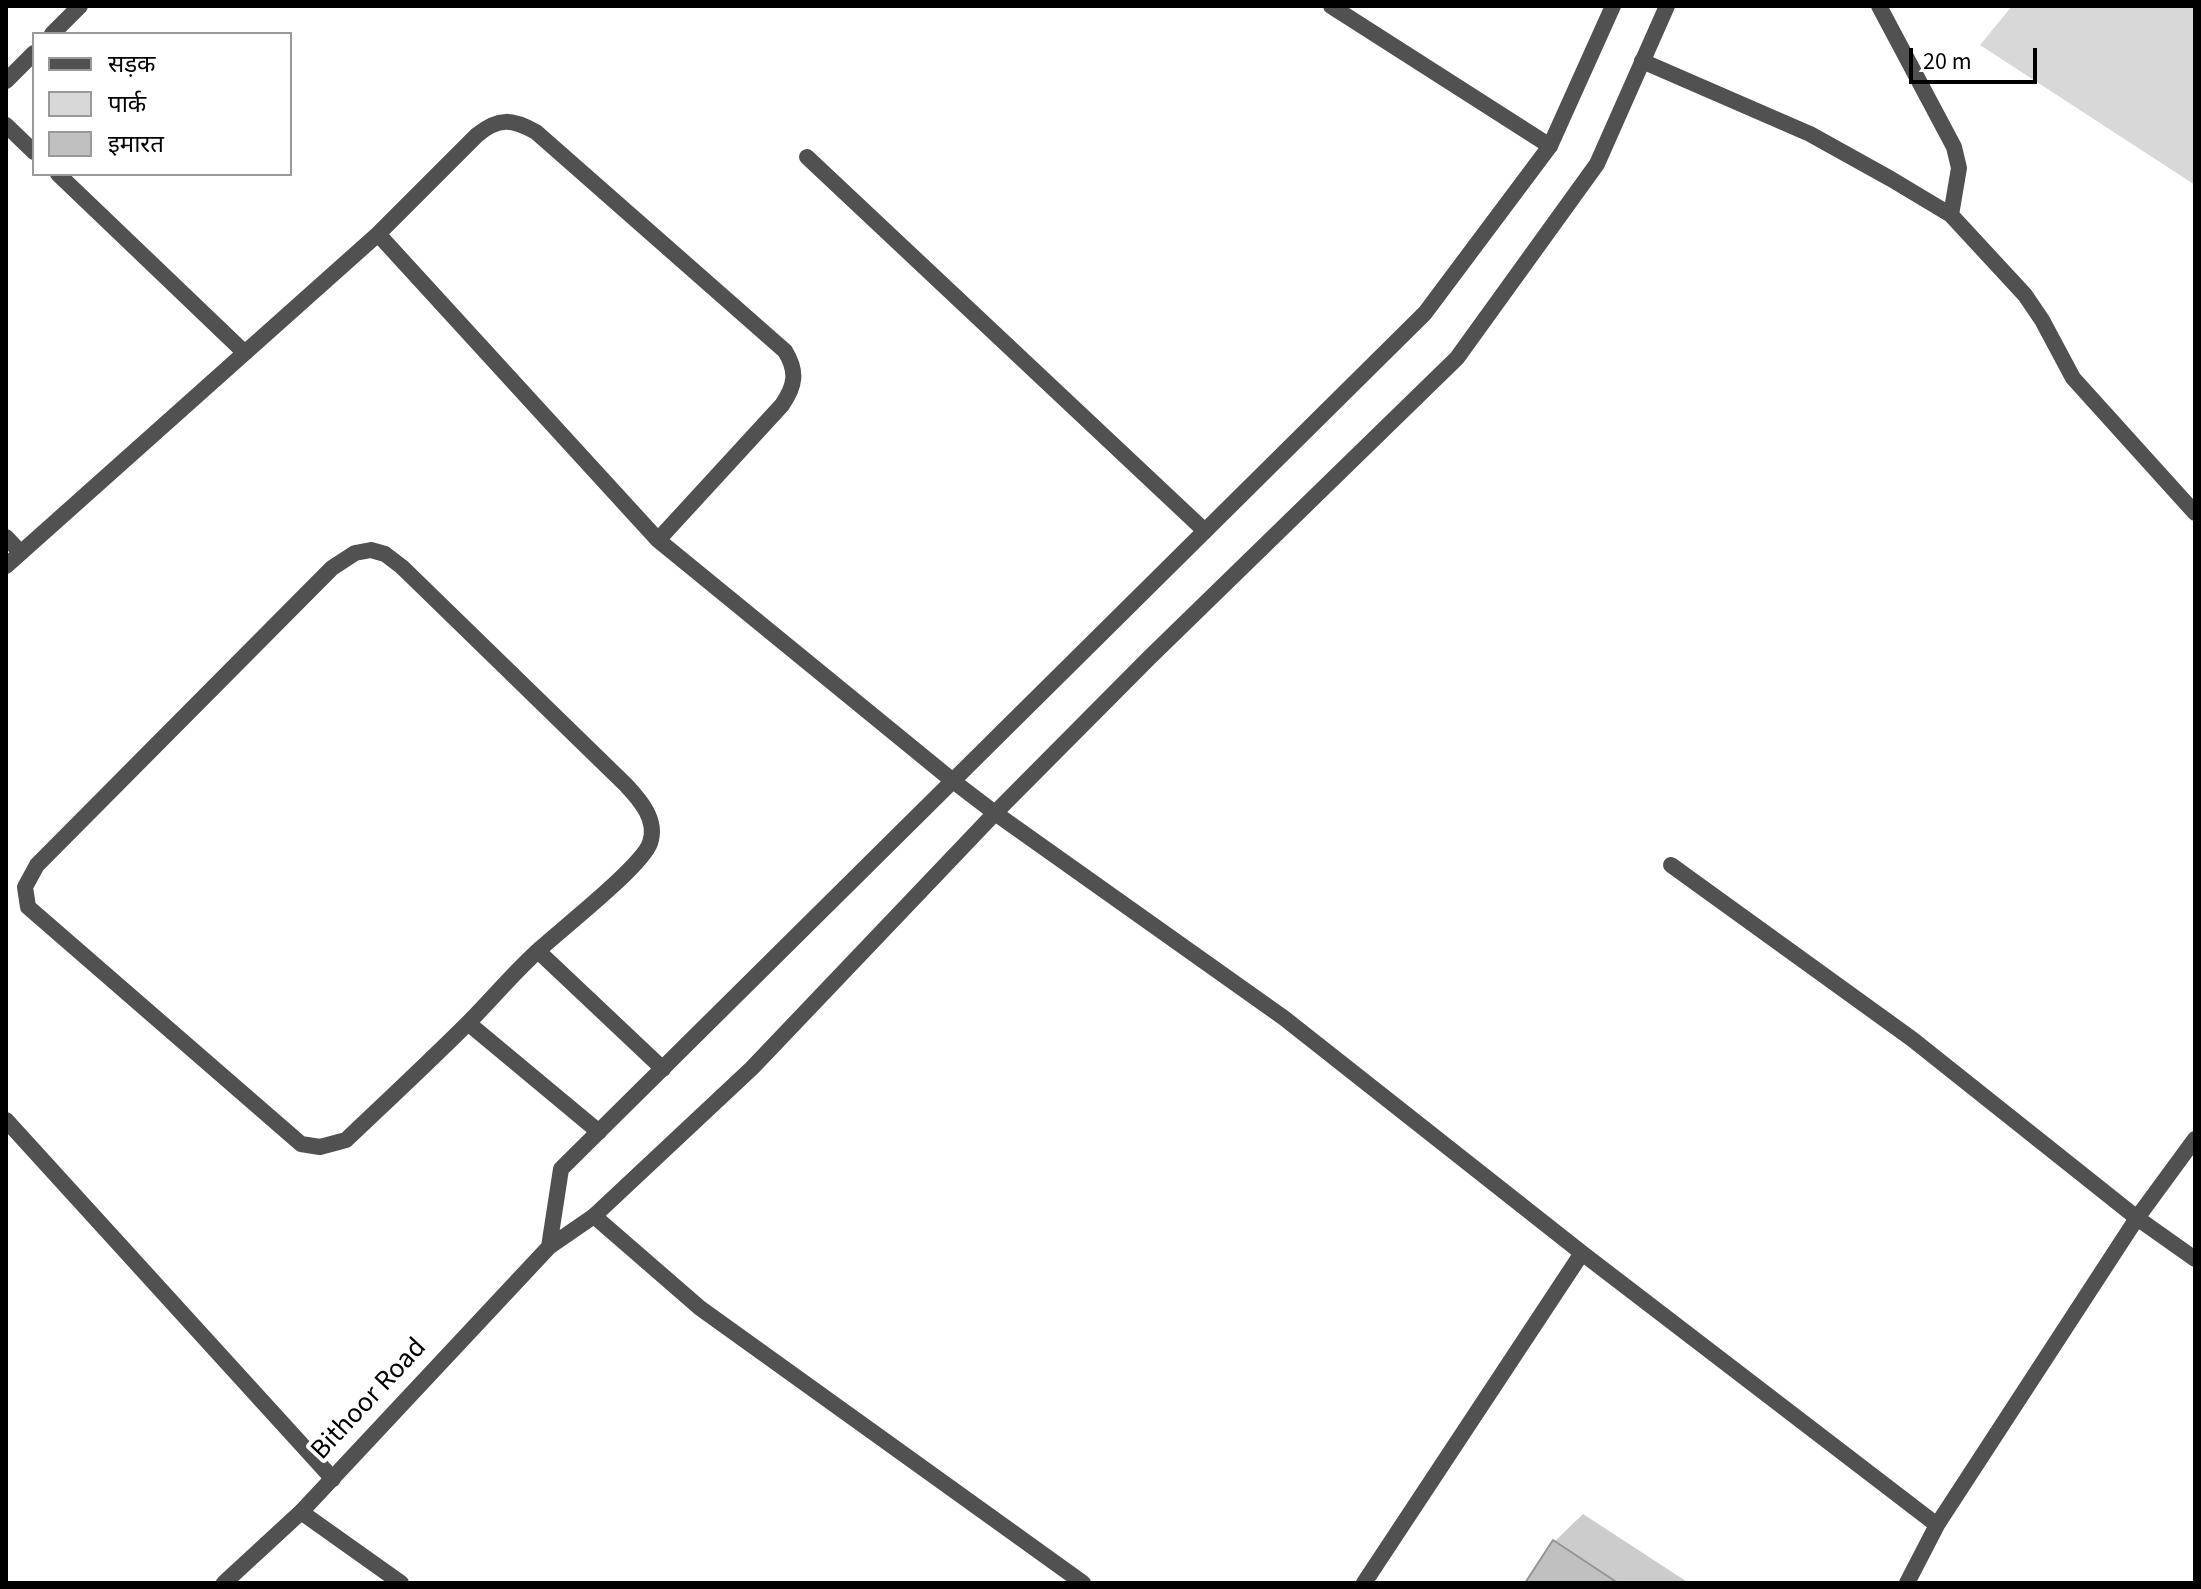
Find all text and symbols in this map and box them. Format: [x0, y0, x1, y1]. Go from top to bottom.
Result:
legend [32, 32, 292, 176]
scale bar [1913, 32, 2041, 82]
text: 20 m [1923, 44, 1972, 79]
text: सड़क [108, 47, 156, 82]
text: पार्क [108, 87, 146, 122]
text: इमारत [108, 127, 164, 162]
street label: Bithoor Road [305, 1332, 435, 1468]

